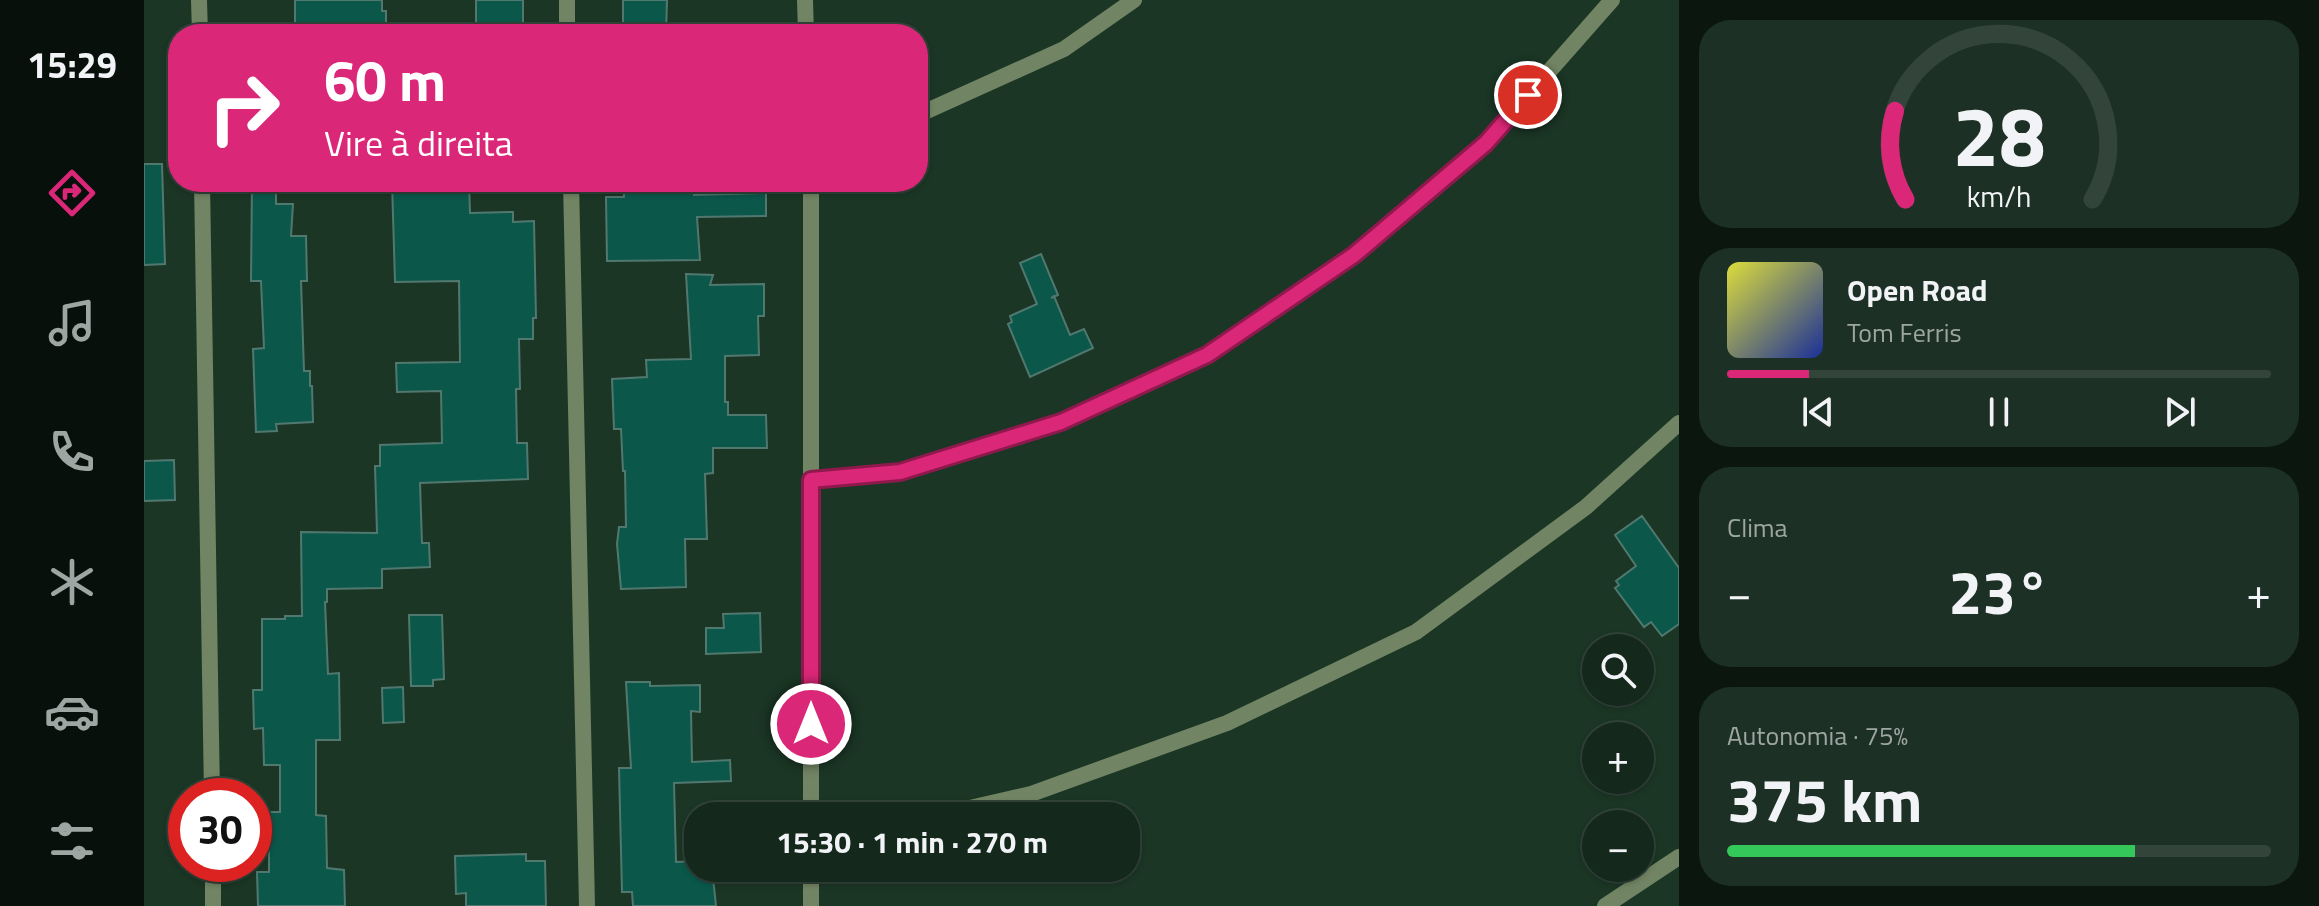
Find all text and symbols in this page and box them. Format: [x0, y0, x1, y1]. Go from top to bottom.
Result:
text: 15:29 [27, 37, 117, 92]
text: 60 m [324, 38, 446, 123]
icon: right [192, 56, 296, 160]
pin [1494, 61, 1562, 129]
text: 28 [1952, 72, 2046, 198]
icon: arrive [1506, 73, 1550, 117]
text: Vire à direita [324, 115, 513, 170]
icon: directions [44, 165, 100, 221]
text: km/h [1967, 175, 2031, 218]
text: Open Road [1847, 267, 1988, 313]
icon: music [44, 295, 100, 351]
text: Tom Ferris [1847, 313, 1962, 352]
icon: previous [1796, 390, 1840, 434]
icon: pause [1977, 390, 2021, 434]
icon: next [2158, 390, 2202, 434]
icon: phone [44, 424, 100, 480]
text: Clima [1727, 508, 1788, 547]
text: 23° [1949, 546, 2049, 637]
icon: climate [44, 554, 100, 610]
text: − [1727, 559, 1752, 626]
text: + [2246, 559, 2271, 626]
map controls [1582, 634, 1654, 882]
button: search [1582, 634, 1654, 706]
position arrow [769, 682, 853, 766]
icon: car [44, 684, 100, 740]
text: Autonomia · 75% [1727, 716, 1908, 755]
button: + [1582, 722, 1654, 794]
text: 375 km [1727, 754, 1922, 845]
speed limit sign: 30 [168, 778, 272, 882]
button: − [1582, 810, 1654, 882]
icon: filters [44, 813, 100, 869]
text: 15:30 · 1 min · 270 m [776, 819, 1048, 865]

